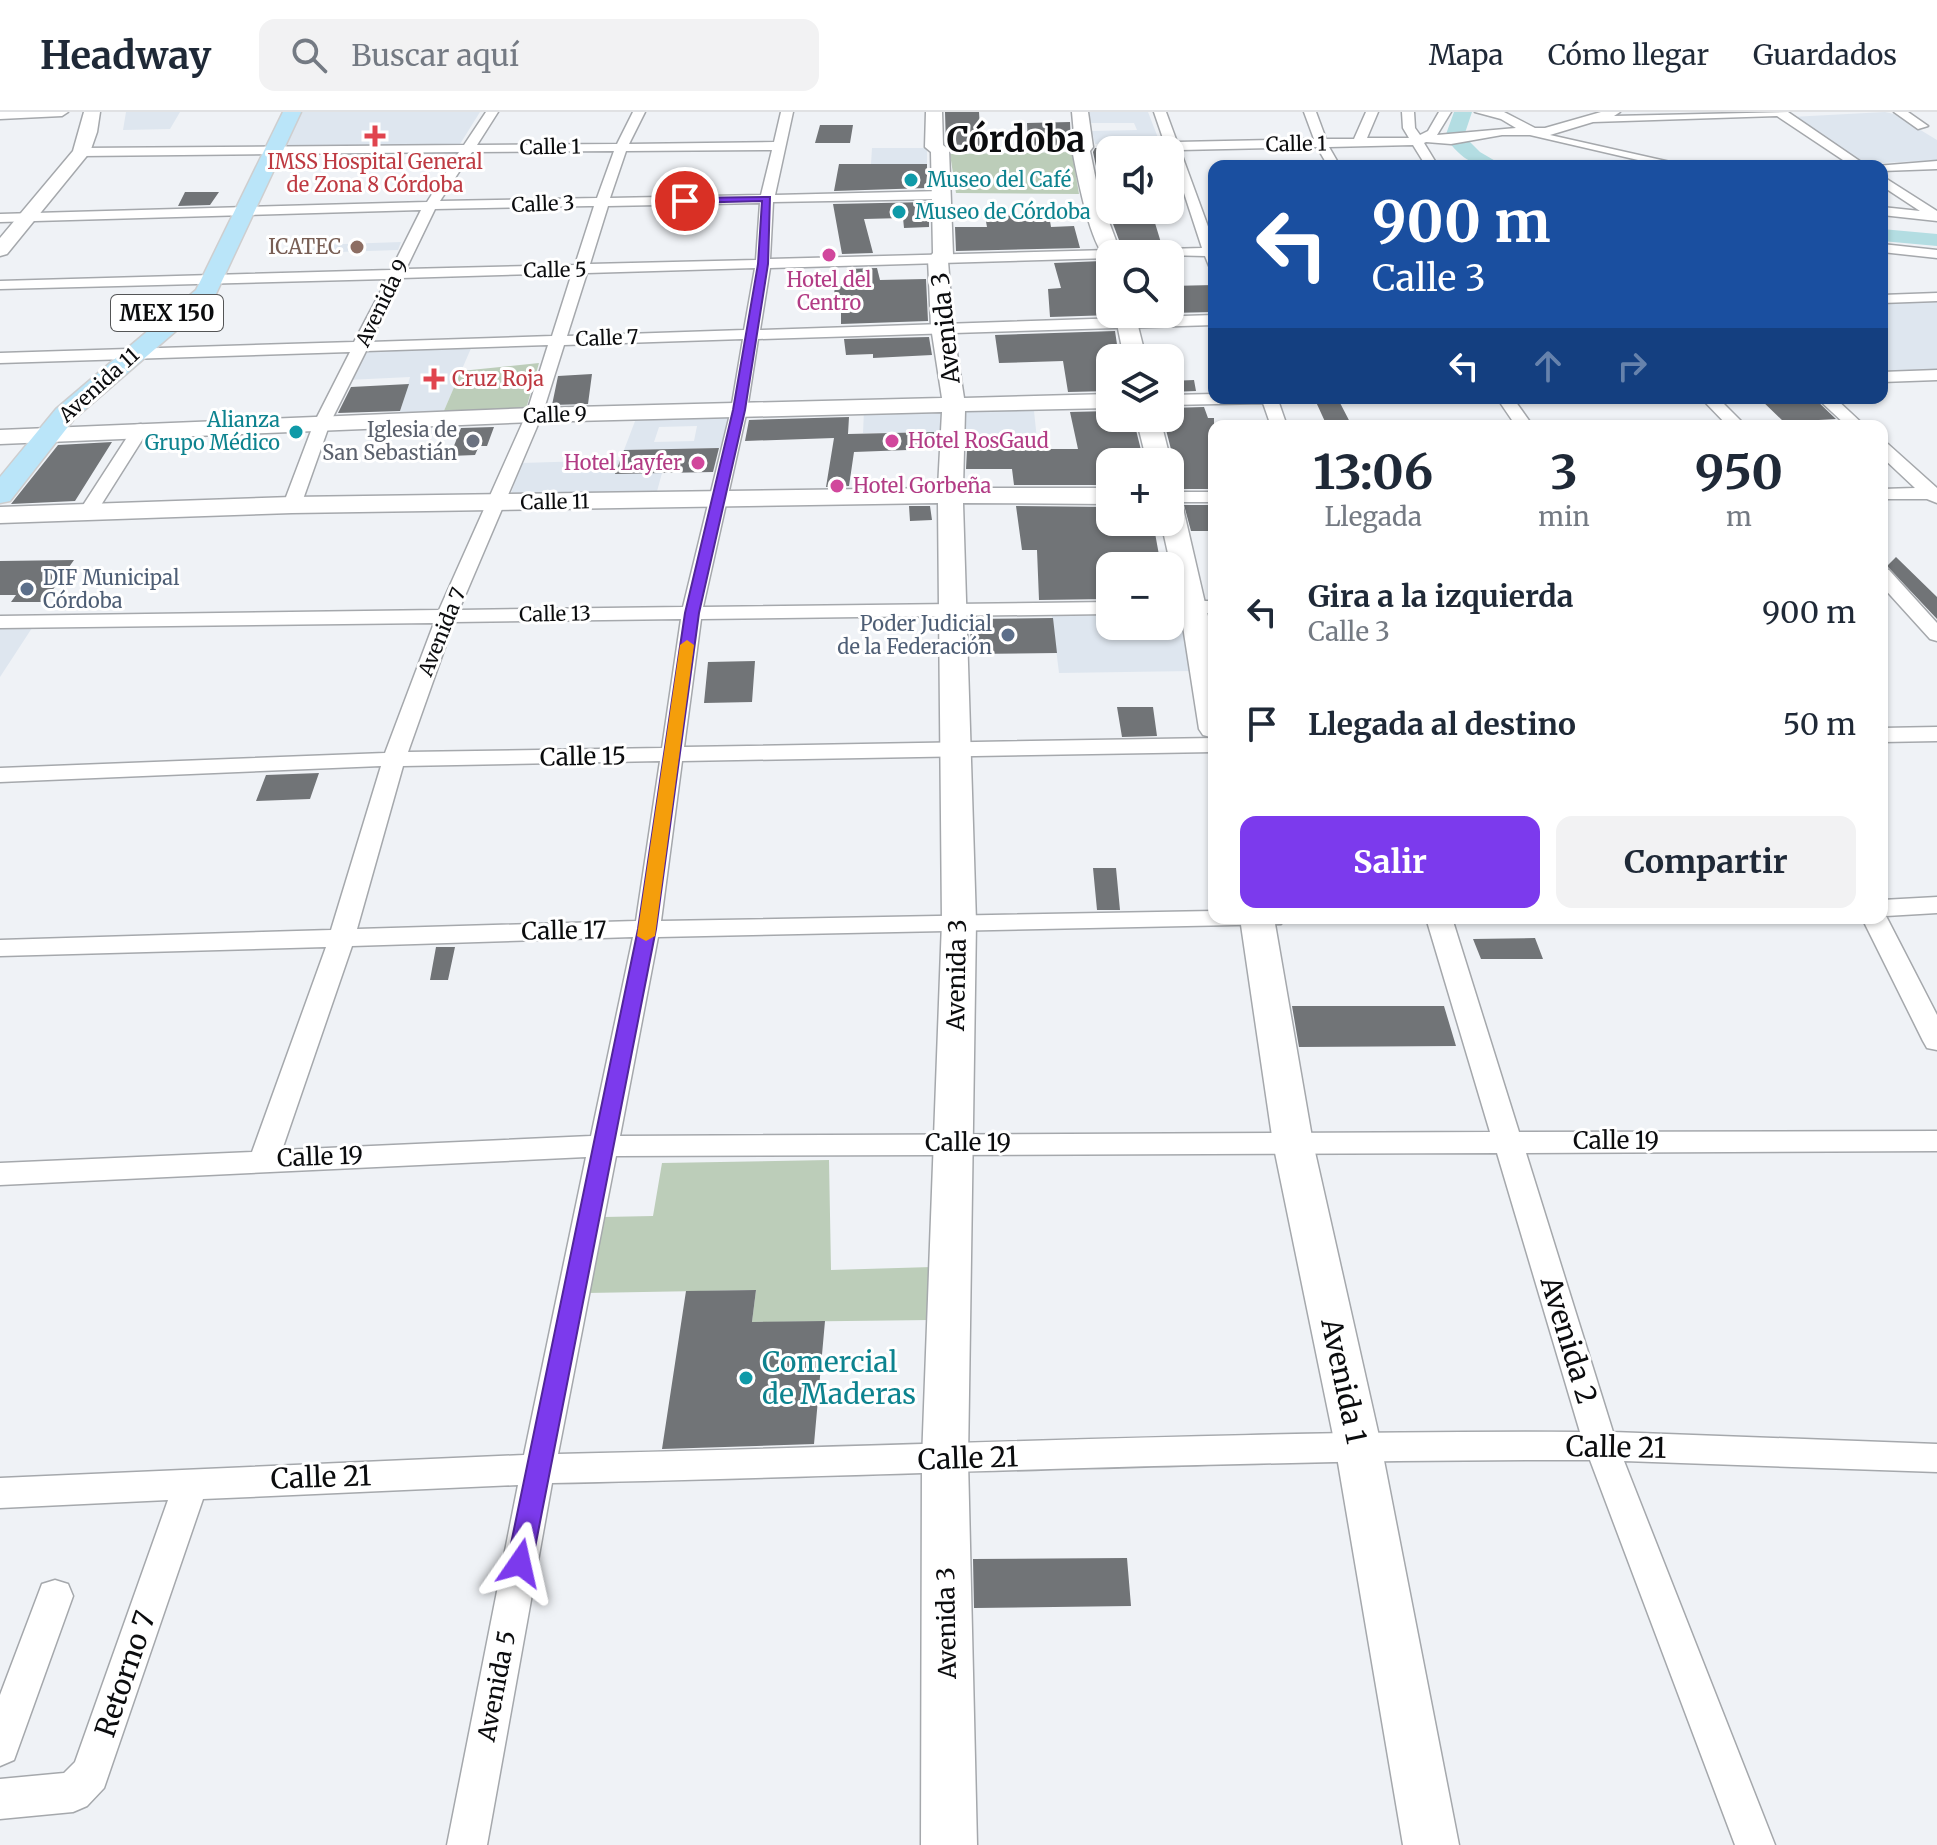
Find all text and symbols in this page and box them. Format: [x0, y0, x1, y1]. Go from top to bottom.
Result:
search box [259, 19, 819, 91]
text: Headway [40, 32, 211, 79]
icon: search [287, 33, 331, 77]
text: Buscar aquí [351, 36, 519, 74]
text: Mapa [1429, 37, 1504, 73]
text: Cómo llegar [1548, 37, 1709, 73]
text: Guardados [1753, 37, 1897, 73]
district label: Córdoba [947, 119, 1085, 161]
marker: IMSS Hospital General de Zona 8 Córdoba [364, 125, 386, 147]
street label: Calle 1 [1265, 130, 1327, 157]
street label: Calle 1 [519, 133, 581, 160]
map controls [1096, 136, 1184, 640]
button: sound [1096, 136, 1184, 224]
place label: IMSS Hospital General de Zona 8 Córdoba [267, 149, 483, 197]
pin [651, 167, 719, 235]
place label: Museo del Café [927, 167, 1071, 192]
marker: Museo del Café [902, 171, 920, 189]
icon: arrive [663, 179, 707, 223]
text: 900 m [1372, 187, 1551, 257]
street label: Calle 3 [511, 190, 575, 217]
icon: left [1240, 192, 1344, 296]
place label: Museo de Córdoba [915, 199, 1091, 224]
marker: Museo de Córdoba [890, 203, 908, 221]
place label: ICATEC [268, 234, 341, 259]
marker: ICATEC [348, 238, 366, 256]
button: search [1096, 240, 1184, 328]
marker: Hotel del Centro [820, 246, 838, 264]
street label: Avenida 9 [349, 255, 413, 351]
street label: Calle 5 [523, 256, 587, 283]
text: Calle 3 [1372, 256, 1486, 301]
place label: Hotel del Centro [787, 267, 871, 315]
street label: Avenida 3 [924, 271, 967, 386]
road number: MEX 150 [111, 295, 223, 331]
street label: Calle 7 [575, 324, 639, 351]
street label: Avenida 11 [53, 342, 144, 428]
button: layers [1096, 344, 1184, 432]
icon: left [1442, 344, 1486, 388]
icon: ahead [1526, 344, 1570, 388]
icon: right [1610, 344, 1654, 388]
place label: Cruz Roja [452, 366, 544, 391]
marker: Cruz Roja [423, 368, 445, 390]
street label: Calle 9 [523, 401, 587, 428]
place label: Alianza Grupo Médico [145, 407, 280, 455]
place label: Iglesia de San Sebastián [322, 417, 457, 465]
marker: Alianza Grupo Médico [287, 423, 305, 441]
place label: Hotel RosGaud [908, 428, 1049, 453]
marker: Iglesia de San Sebastián [464, 432, 482, 450]
marker: Hotel RosGaud [883, 432, 901, 450]
text: 13:06 [1313, 442, 1433, 502]
text: 3 [1550, 442, 1578, 502]
text: 950 [1695, 442, 1783, 502]
button: + [1096, 448, 1184, 536]
place label: Hotel Layfer [564, 450, 682, 475]
marker: Hotel Layfer [689, 454, 707, 472]
place label: Hotel Gorbeña [853, 473, 992, 498]
marker: Hotel Gorbeña [828, 477, 846, 495]
street label: Calle 11 [520, 488, 590, 515]
text: Llegada [1324, 500, 1422, 533]
text: min [1538, 500, 1590, 533]
text: m [1726, 500, 1752, 533]
button: − [1096, 552, 1184, 640]
place label: DIF Municipal Córdoba [43, 565, 179, 613]
text: Gira a la izquierda [1308, 577, 1574, 615]
marker: DIF Municipal Córdoba [18, 580, 36, 598]
street label: Avenida 7 [412, 584, 471, 681]
icon: left [1240, 590, 1284, 634]
text: 900 m [1762, 593, 1856, 631]
street label: Calle 13 [519, 600, 591, 627]
place label: Poder Judicial de la Federación [837, 611, 992, 659]
text: Calle 3 [1308, 615, 1390, 648]
marker: Poder Judicial de la Federación [999, 626, 1017, 644]
icon: arrive [1240, 702, 1284, 746]
text: Llegada al destino [1308, 705, 1576, 743]
text: 50 m [1783, 705, 1856, 743]
street label: Calle 15 [540, 740, 626, 773]
button: Salir [1240, 816, 1540, 908]
button: Compartir [1556, 816, 1856, 908]
street label: Calle 17 [521, 914, 607, 947]
street label: Avenida 3 [940, 919, 973, 1032]
street label: Calle 19 [1573, 1125, 1659, 1156]
street label: Calle 19 [925, 1127, 1011, 1158]
street label: Calle 19 [276, 1140, 364, 1173]
street label: Avenida 2 [1532, 1271, 1605, 1408]
street label: Avenida 1 [1313, 1314, 1375, 1447]
place label: Comercial de Maderas [762, 1344, 916, 1412]
marker: Comercial de Maderas [737, 1369, 755, 1387]
street label: Calle 21 [1565, 1428, 1667, 1466]
street label: Calle 21 [917, 1438, 1019, 1478]
street label: Calle 21 [270, 1457, 372, 1497]
position arrow [478, 1521, 562, 1605]
street label: Avenida 3 [930, 1567, 963, 1680]
street label: Retorno 7 [87, 1606, 163, 1742]
street label: Avenida 5 [470, 1628, 522, 1745]

